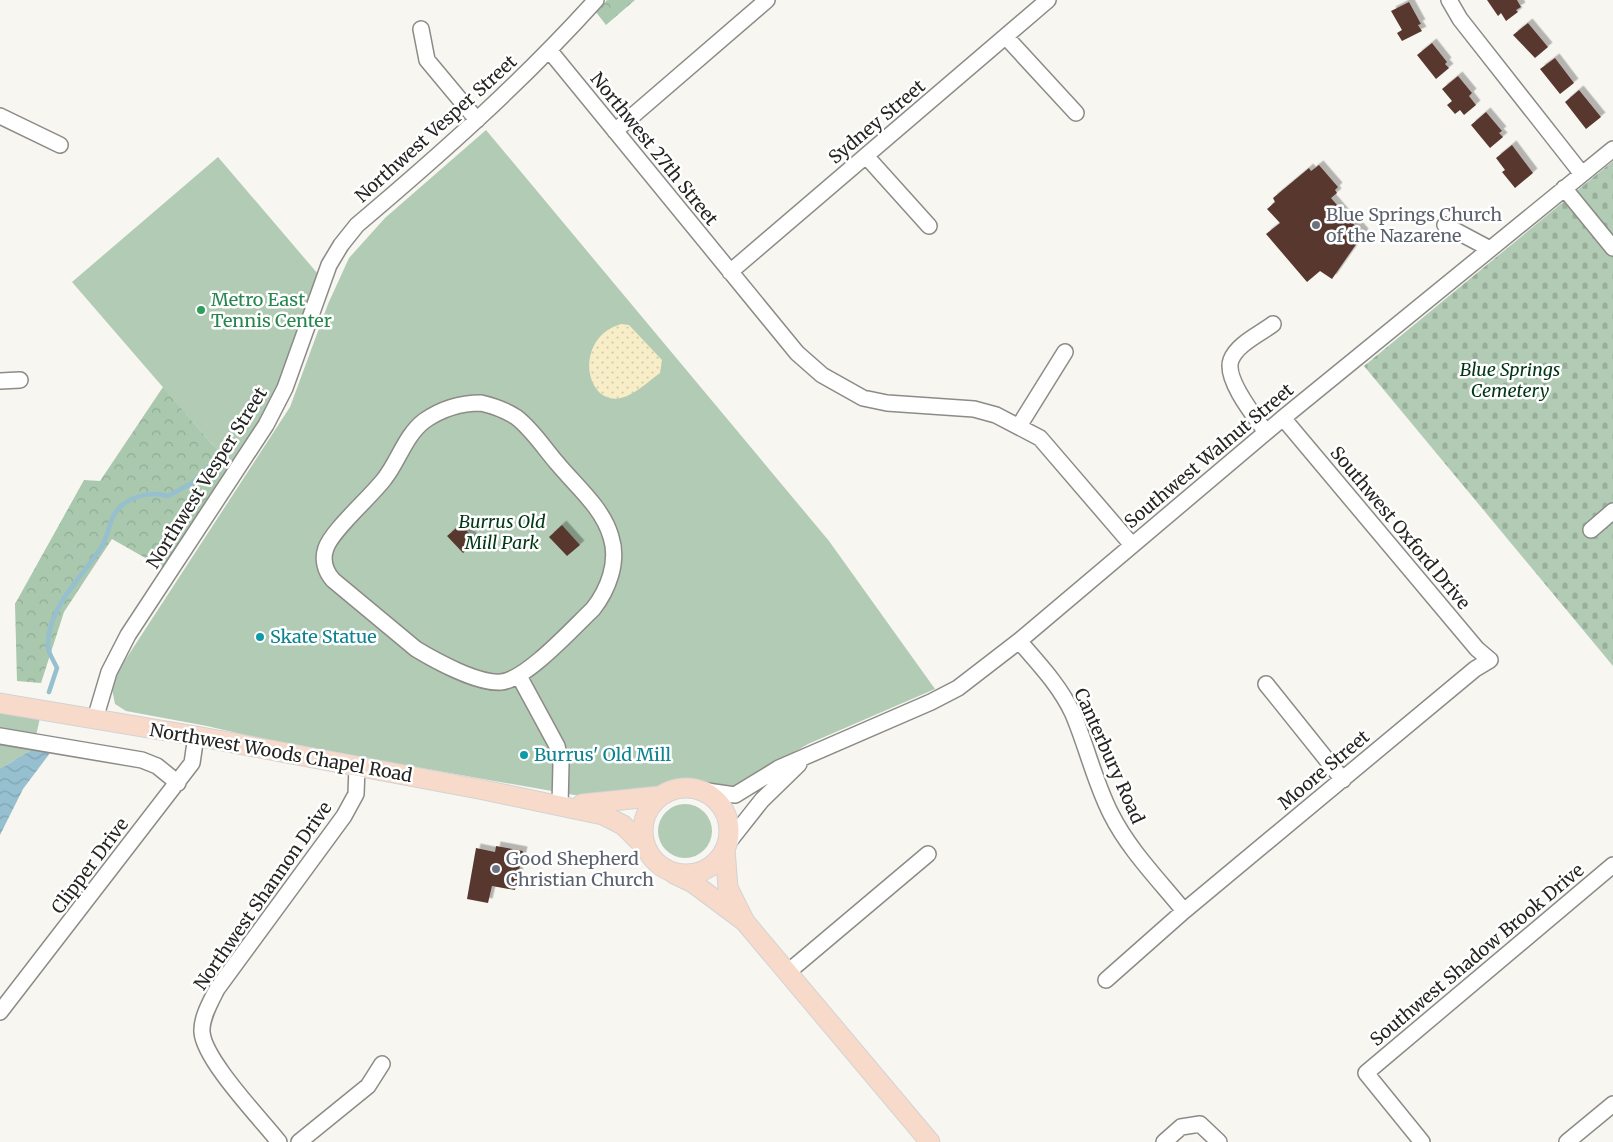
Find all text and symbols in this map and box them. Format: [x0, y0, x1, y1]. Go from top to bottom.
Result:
street label: Northwest Vesper Street [350, 50, 521, 207]
street label: Northwest 27th Street [586, 68, 723, 230]
street label: Sydney Street [824, 75, 930, 169]
place label: Blue Springs Church of the Nazarene [1326, 203, 1502, 247]
marker: Blue Springs Church of the Nazarene [1310, 219, 1322, 231]
place label: Metro East Tennis Center [211, 288, 332, 332]
marker: Metro East Tennis Center [195, 304, 207, 316]
park label: Blue Springs Cemetery [1460, 358, 1560, 402]
street label: Southwest Walnut Street [1119, 378, 1298, 533]
street label: Northwest Vesper Street [141, 383, 272, 573]
street label: Southwest Oxford Drive [1325, 441, 1475, 614]
park label: Burrus Old Mill Park [459, 510, 546, 554]
place label: Skate Statue [270, 625, 377, 648]
marker: Skate Statue [254, 631, 266, 643]
street label: Canterbury Road [1069, 684, 1150, 827]
street label: Northwest Woods Chapel Road [148, 718, 414, 787]
street label: Moore Street [1273, 725, 1374, 814]
place label: Burrus' Old Mill [534, 743, 671, 766]
marker: Burrus' Old Mill [518, 749, 530, 761]
street label: Northwest Shannon Drive [189, 797, 337, 994]
street label: Clipper Drive [46, 813, 133, 918]
place label: Good Shepherd Christian Church [506, 847, 654, 891]
street label: Southwest Shadow Brook Drive [1365, 858, 1588, 1051]
marker: Good Shepherd Christian Church [490, 863, 502, 875]

